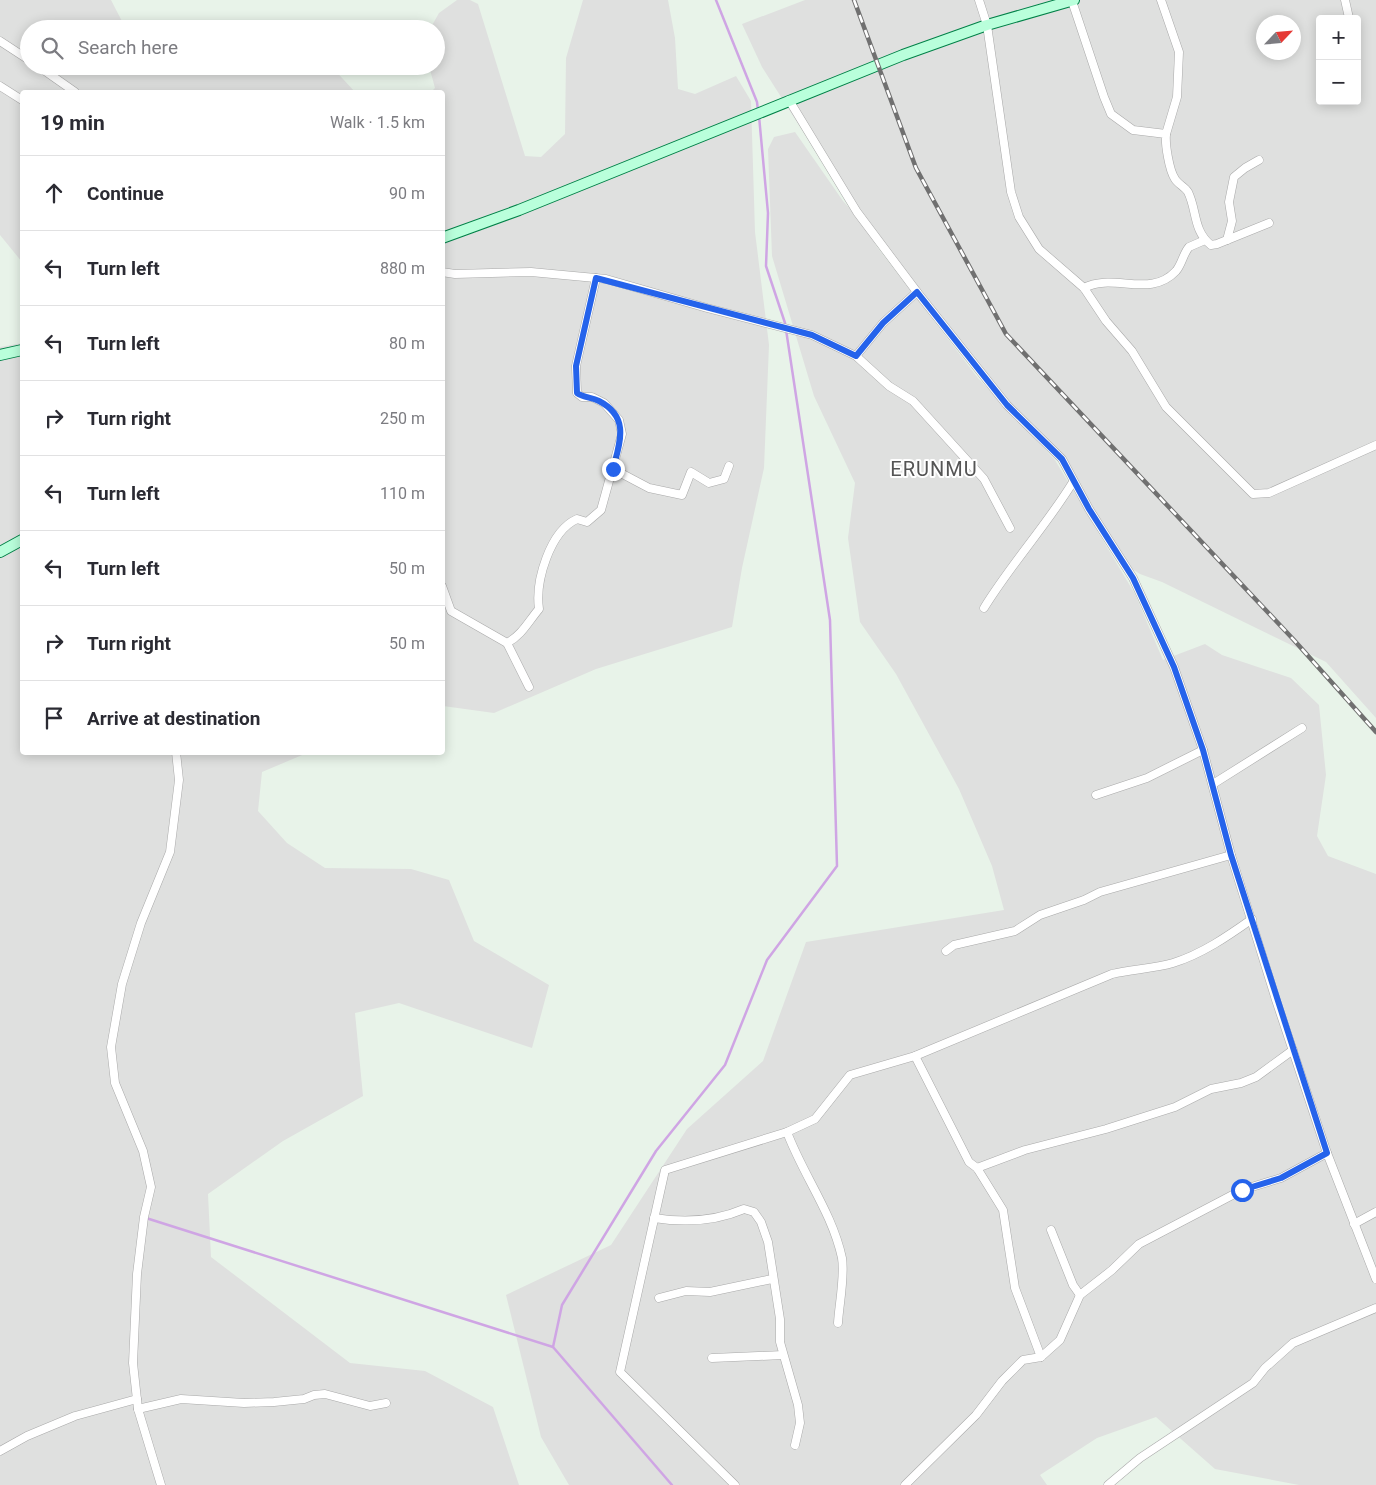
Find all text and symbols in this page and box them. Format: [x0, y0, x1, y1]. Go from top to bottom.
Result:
north arrow [1256, 15, 1301, 60]
map controls [1316, 15, 1361, 105]
button: + [1316, 15, 1361, 60]
search box [20, 20, 445, 75]
icon: search [38, 34, 66, 62]
text: Search here [78, 36, 178, 59]
button: − [1316, 60, 1361, 105]
text: 19 min [40, 111, 105, 135]
text: Walk · 1.5 km [330, 113, 425, 132]
icon: ahead [40, 179, 68, 207]
text: Continue [87, 182, 164, 205]
text: 90 m [389, 184, 425, 203]
icon: left [40, 254, 68, 282]
text: Turn left [87, 257, 160, 280]
text: 880 m [380, 259, 425, 278]
icon: left [40, 329, 68, 357]
text: Turn left [87, 332, 160, 355]
text: 80 m [389, 334, 425, 353]
icon: right [40, 404, 68, 432]
text: Turn right [87, 407, 171, 430]
text: 250 m [380, 409, 425, 428]
district label: ERUNMU [890, 457, 978, 481]
route end [602, 458, 625, 481]
icon: left [40, 479, 68, 507]
text: Turn left [87, 482, 160, 505]
text: 110 m [380, 484, 425, 503]
icon: left [40, 554, 68, 582]
text: Turn left [87, 557, 160, 580]
text: 50 m [389, 559, 425, 578]
icon: right [40, 629, 68, 657]
text: Turn right [87, 632, 171, 655]
text: 50 m [389, 634, 425, 653]
icon: arrive [40, 704, 68, 732]
text: Arrive at destination [87, 707, 260, 730]
route start [1231, 1179, 1254, 1202]

